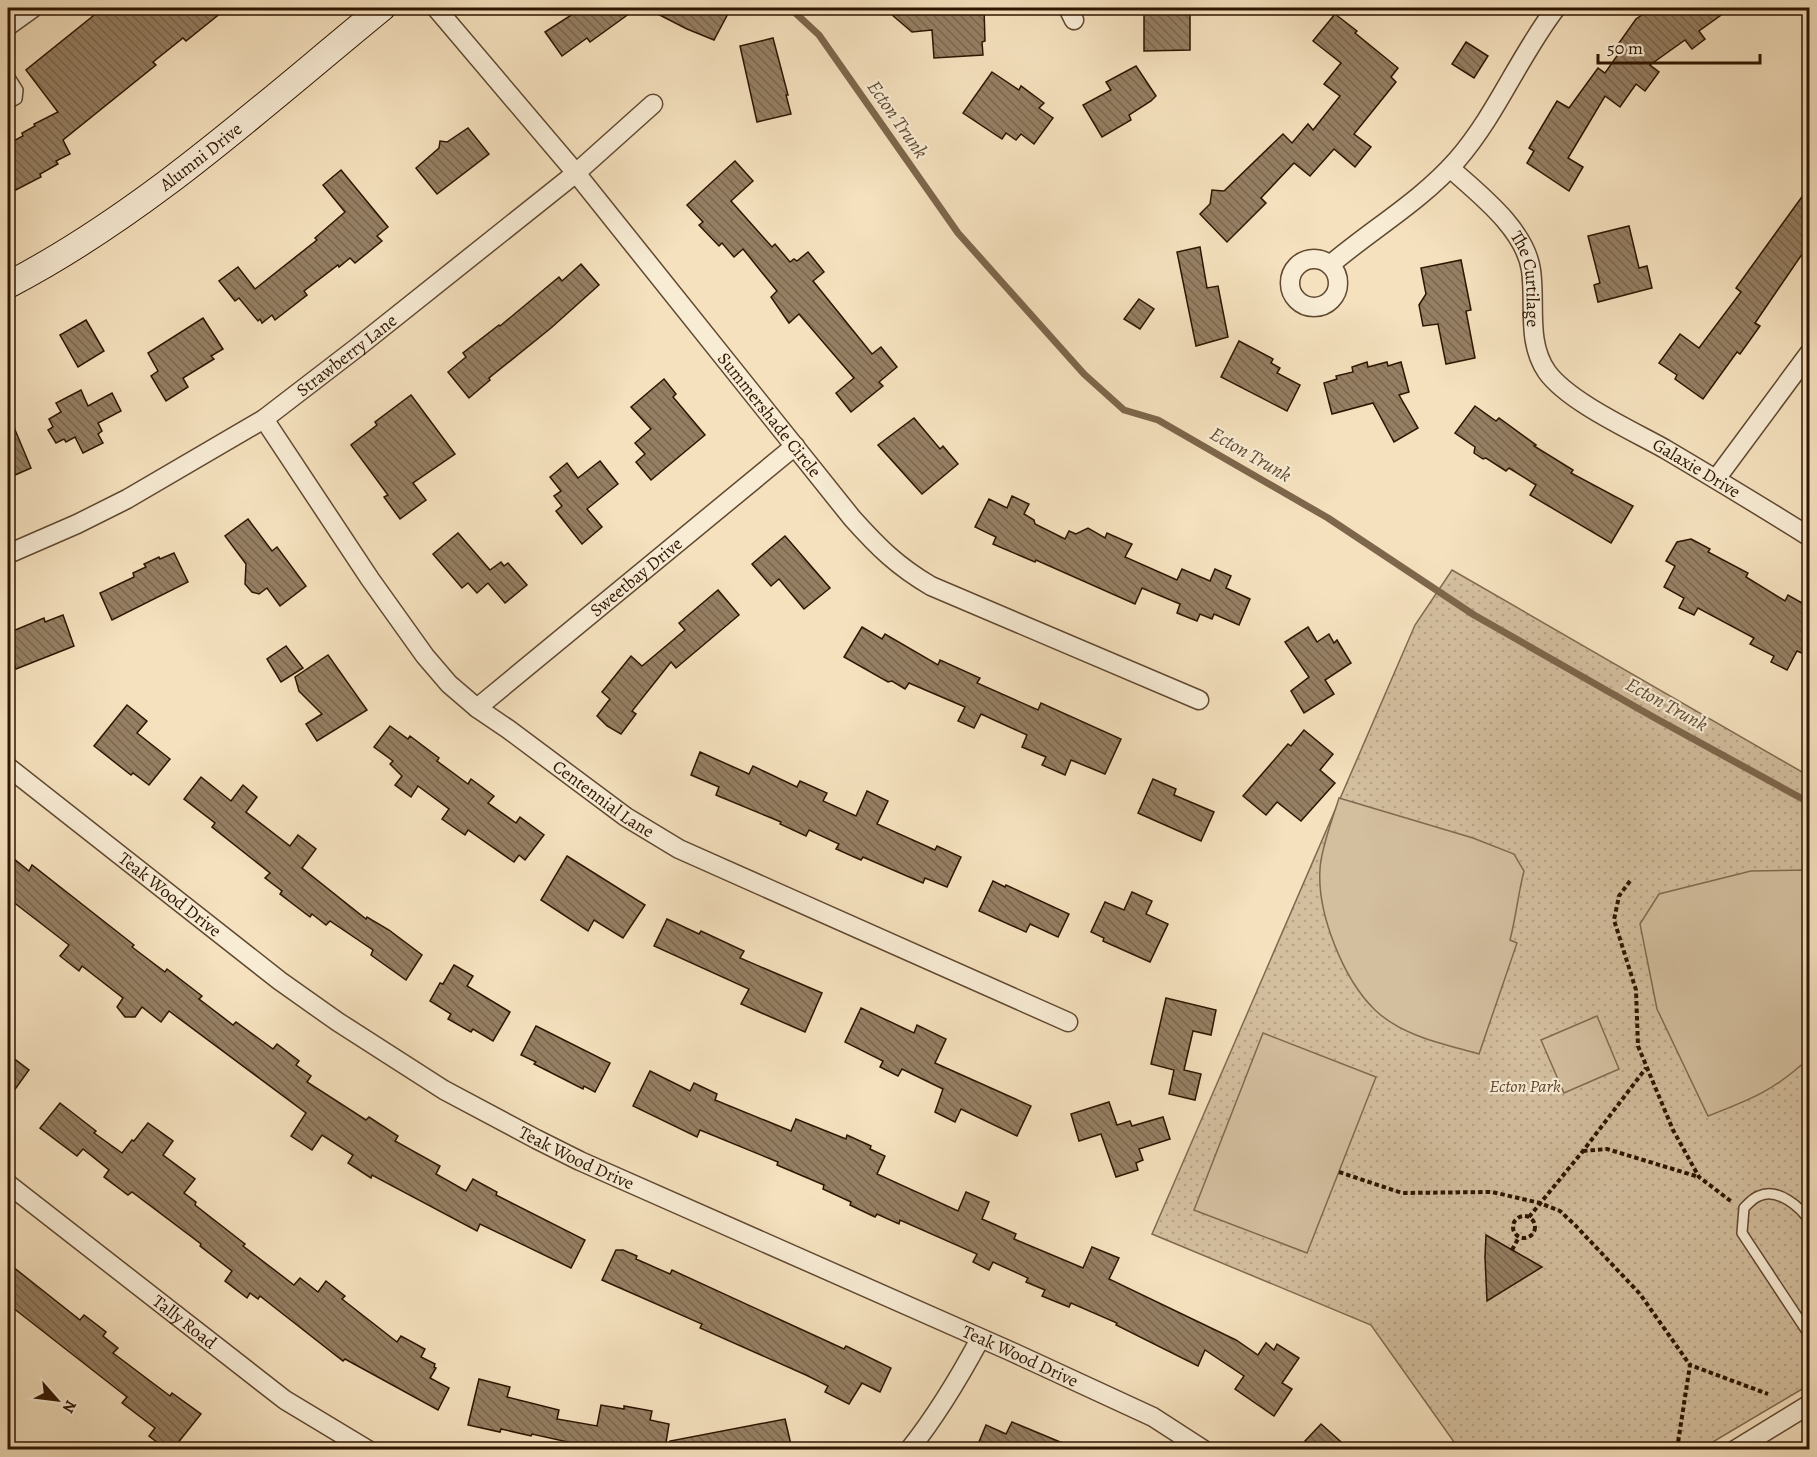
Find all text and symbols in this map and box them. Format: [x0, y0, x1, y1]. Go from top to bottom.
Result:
scale bar [1598, 27, 1760, 65]
text: 50 m [1607, 36, 1643, 60]
water label: Ecton Trunk [861, 75, 935, 164]
street label: Alumni Drive [154, 117, 247, 197]
street label: The Curtilage [1505, 226, 1545, 328]
street label: Strawberry Lane [291, 309, 402, 402]
street label: Summershade Circle [712, 347, 827, 482]
water label: Ecton Trunk [1205, 420, 1297, 489]
street label: Galaxie Drive [1648, 432, 1745, 503]
street label: Sweetbay Drive [585, 532, 687, 622]
water label: Ecton Trunk [1621, 671, 1713, 738]
street label: Centennial Lane [548, 754, 659, 843]
street label: Teak Wood Drive [113, 846, 226, 942]
park label: Ecton Park [1489, 1074, 1561, 1098]
street label: Teak Wood Drive [515, 1120, 638, 1195]
street label: Tally Road [148, 1289, 222, 1355]
street label: Teak Wood Drive [958, 1319, 1082, 1393]
north arrow [27, 1370, 87, 1430]
text: N [57, 1396, 82, 1417]

